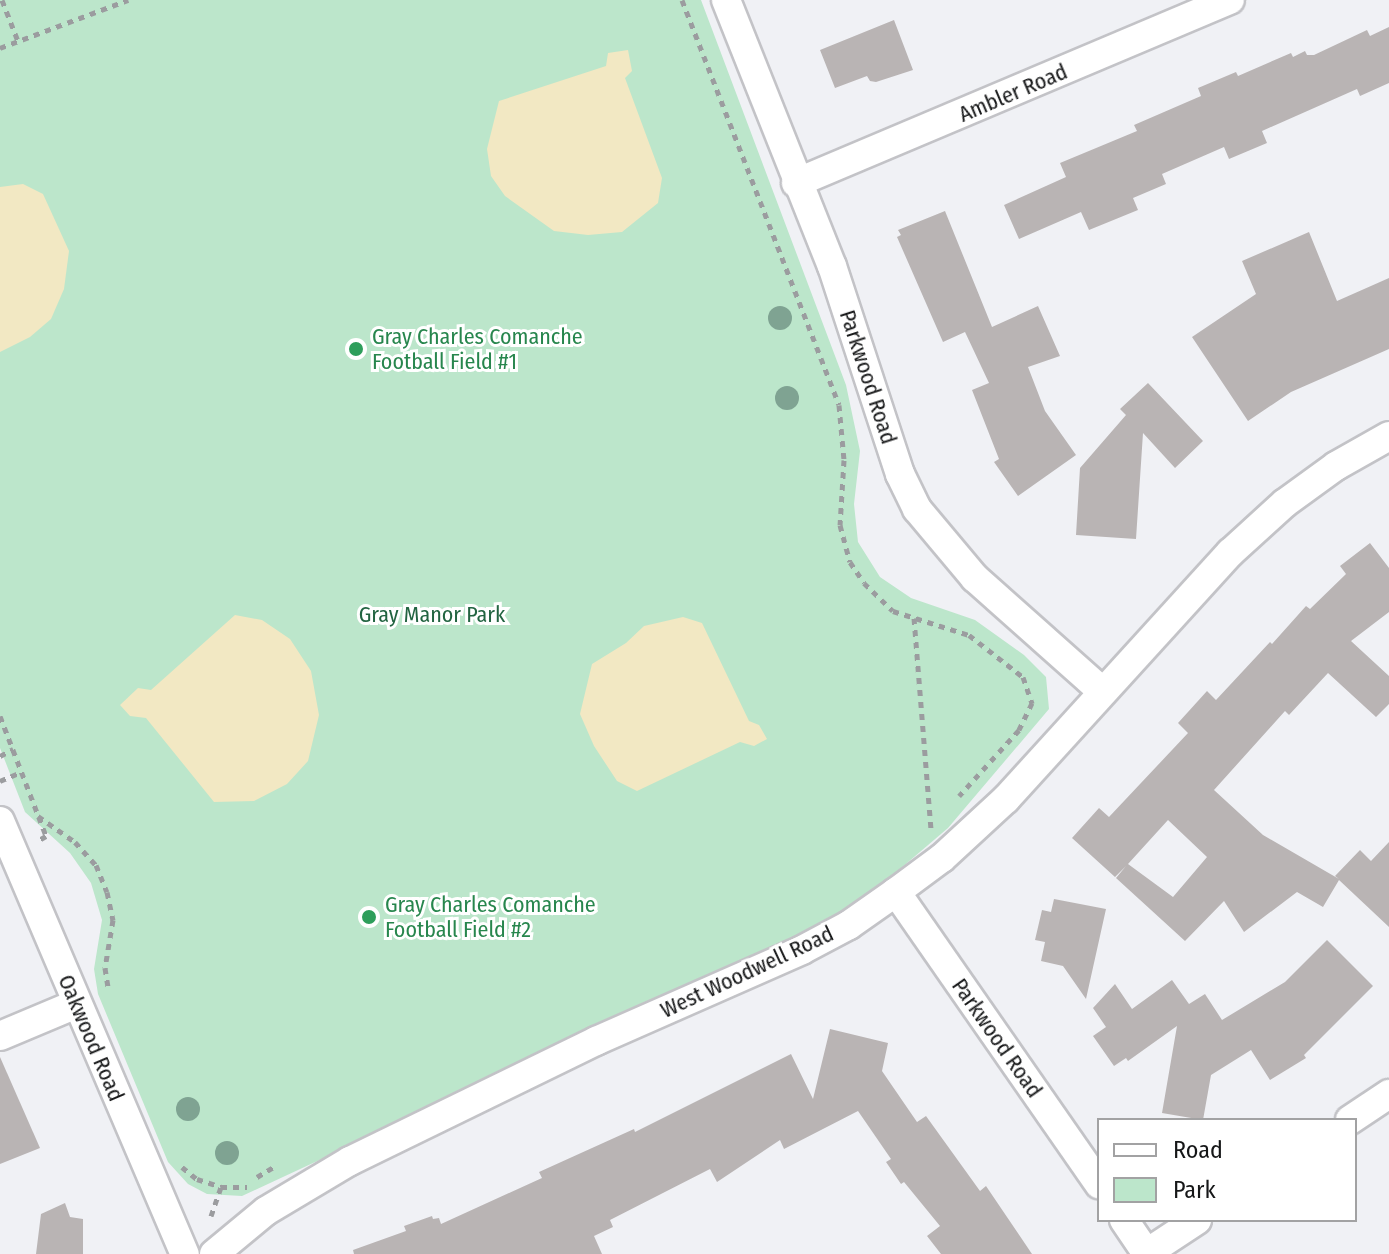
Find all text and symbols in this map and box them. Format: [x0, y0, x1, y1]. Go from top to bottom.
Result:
street label: Ambler Road [955, 58, 1071, 128]
street label: Parkwood Road [834, 307, 902, 447]
place label: Gray Charles Comanche Football Field #1 [372, 323, 583, 374]
marker: Gray Charles Comanche Football Field #1 [347, 340, 365, 358]
park label: Gray Manor Park [359, 602, 505, 628]
place label: Gray Charles Comanche Football Field #2 [385, 891, 596, 942]
marker: Gray Charles Comanche Football Field #2 [360, 908, 378, 926]
street label: West Woodwell Road [656, 920, 838, 1024]
street label: Oakwood Road [53, 971, 129, 1105]
street label: Parkwood Road [946, 973, 1048, 1103]
legend [1097, 1118, 1357, 1222]
text: Road [1173, 1136, 1223, 1164]
text: Park [1173, 1176, 1216, 1204]

